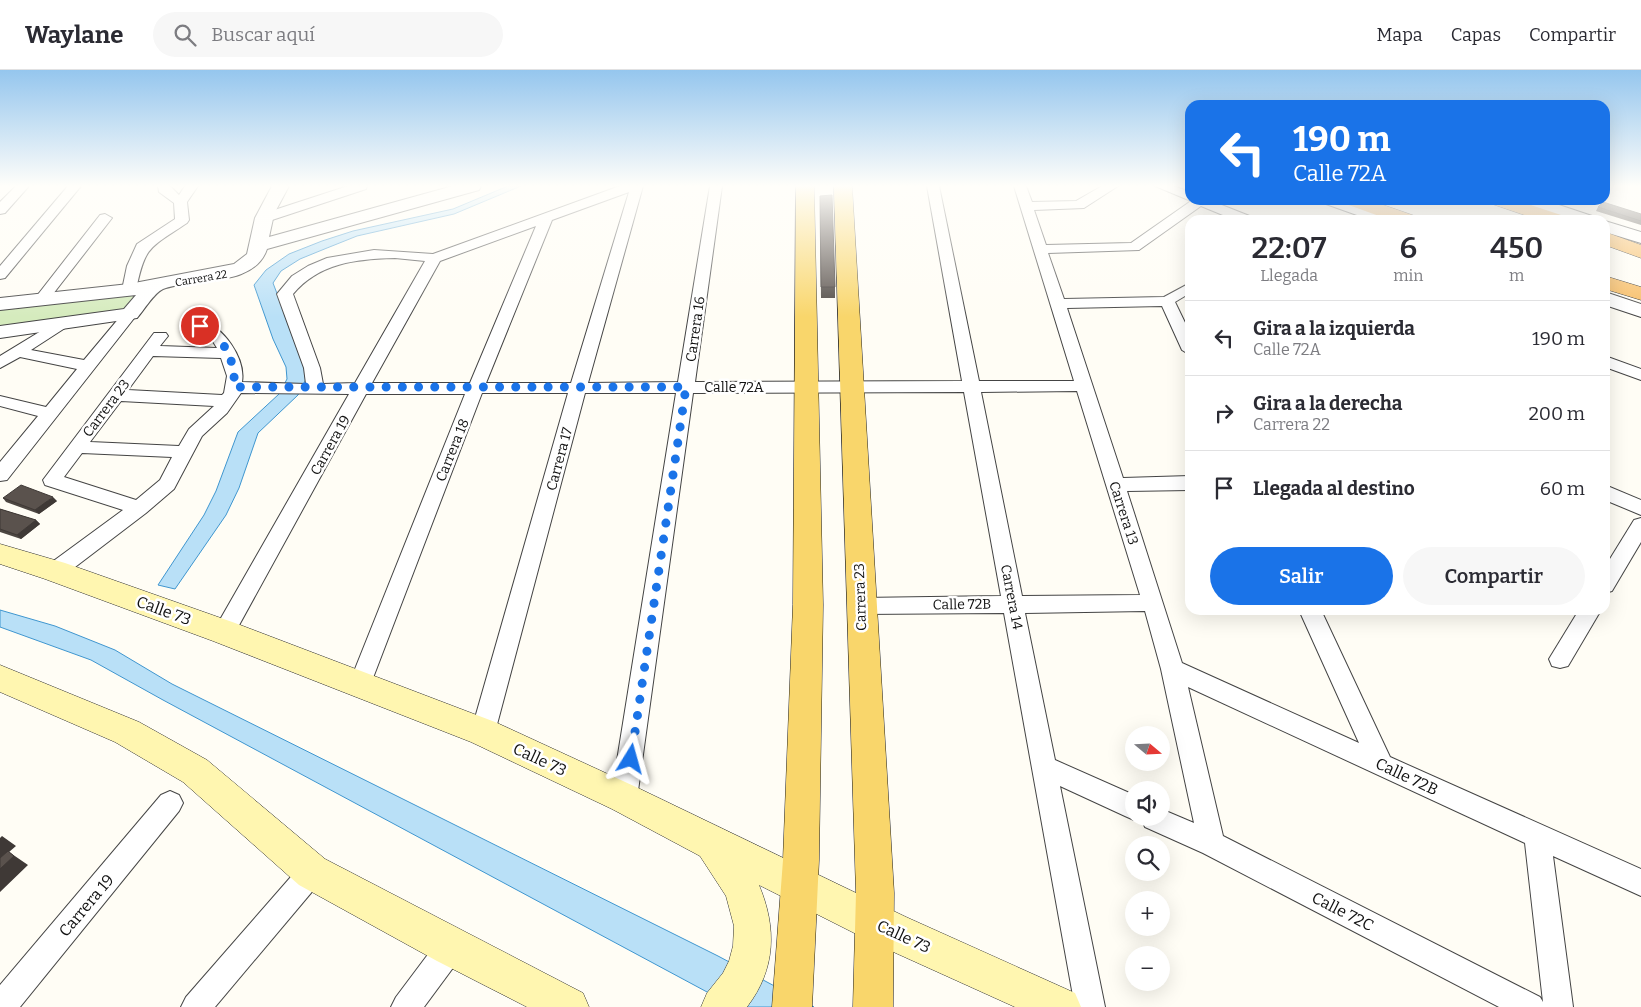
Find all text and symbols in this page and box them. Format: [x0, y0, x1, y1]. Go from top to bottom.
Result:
search box [153, 12, 503, 57]
text: Waylane [25, 21, 123, 49]
icon: search [171, 21, 199, 49]
text: Buscar aquí [211, 23, 315, 46]
text: Mapa [1377, 24, 1423, 46]
text: Capas [1451, 24, 1501, 46]
text: Compartir [1529, 24, 1616, 46]
text: 190 m [1293, 118, 1391, 160]
icon: left [1210, 120, 1275, 185]
text: Calle 72A [1293, 160, 1386, 187]
text: 22:07 [1252, 230, 1327, 266]
text: 6 [1399, 230, 1417, 266]
text: 450 [1490, 230, 1543, 266]
text: Llegada [1260, 266, 1318, 285]
text: min [1393, 266, 1423, 285]
text: m [1509, 266, 1524, 285]
street label: Carrera 22 [174, 267, 228, 289]
street label: Carrera 16 [682, 295, 709, 363]
pin [179, 305, 221, 347]
icon: arrive [186, 312, 214, 340]
text: Gira a la izquierda [1253, 317, 1415, 340]
icon: left [1210, 324, 1238, 352]
text: 190 m [1532, 327, 1585, 350]
text: Calle 72A [1253, 340, 1321, 359]
street label: Carrera 23 [79, 376, 134, 440]
street label: Calle 72A [704, 379, 764, 396]
text: Gira a la derecha [1253, 392, 1402, 415]
icon: right [1210, 399, 1238, 427]
text: 200 m [1528, 402, 1585, 425]
street label: Carrera 19 [307, 412, 354, 478]
text: Carrera 22 [1253, 415, 1330, 434]
street label: Carrera 18 [432, 416, 473, 484]
street label: Carrera 17 [543, 426, 576, 493]
icon: arrive [1210, 474, 1238, 502]
text: Llegada al destino [1253, 477, 1415, 500]
text: 60 m [1540, 477, 1585, 500]
street label: Carrera 13 [1105, 479, 1142, 547]
button: Salir [1210, 547, 1393, 605]
button: Compartir [1403, 547, 1585, 605]
street label: Carrera 23 [851, 563, 870, 631]
street label: Carrera 14 [997, 563, 1026, 631]
street label: Calle 73 [134, 592, 194, 629]
street label: Calle 72B [933, 595, 991, 614]
north arrow [1125, 726, 1170, 771]
map controls [1125, 726, 1170, 991]
position arrow [604, 732, 656, 784]
street label: Calle 73 [510, 739, 570, 780]
street label: Calle 72B [1372, 754, 1441, 799]
button: sound [1125, 781, 1170, 826]
button: search [1125, 836, 1170, 881]
street label: Carrera 19 [55, 870, 118, 940]
street label: Calle 72C [1309, 888, 1377, 935]
button: + [1125, 891, 1170, 936]
street label: Calle 73 [874, 916, 934, 957]
button: − [1125, 946, 1170, 991]

